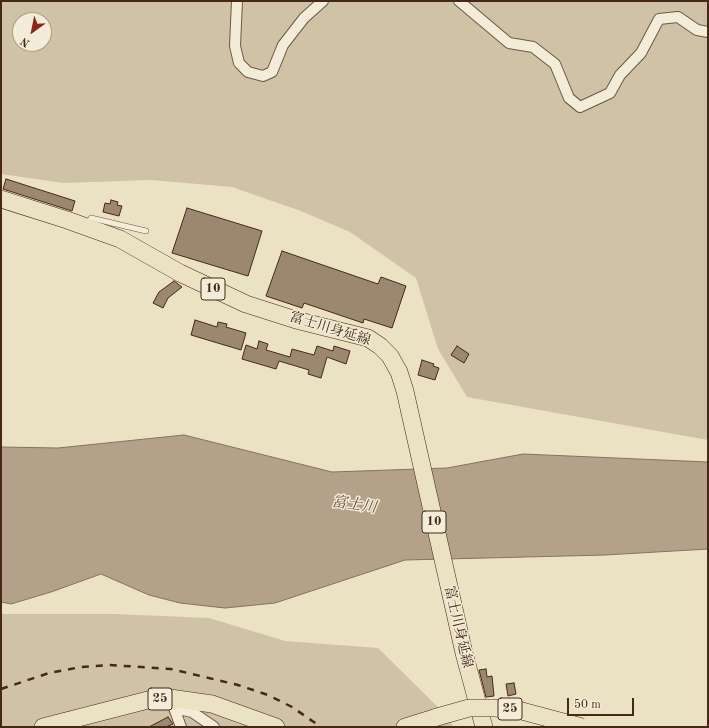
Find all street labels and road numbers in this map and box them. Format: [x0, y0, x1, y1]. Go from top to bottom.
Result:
road number: 10 [201, 278, 225, 300]
street label: 富士川身延線 [287, 309, 373, 349]
road number: 10 [422, 511, 446, 533]
street label: 富士川身延線 [440, 584, 476, 670]
road number: 25 [148, 688, 172, 710]
road number: 25 [498, 698, 522, 720]

